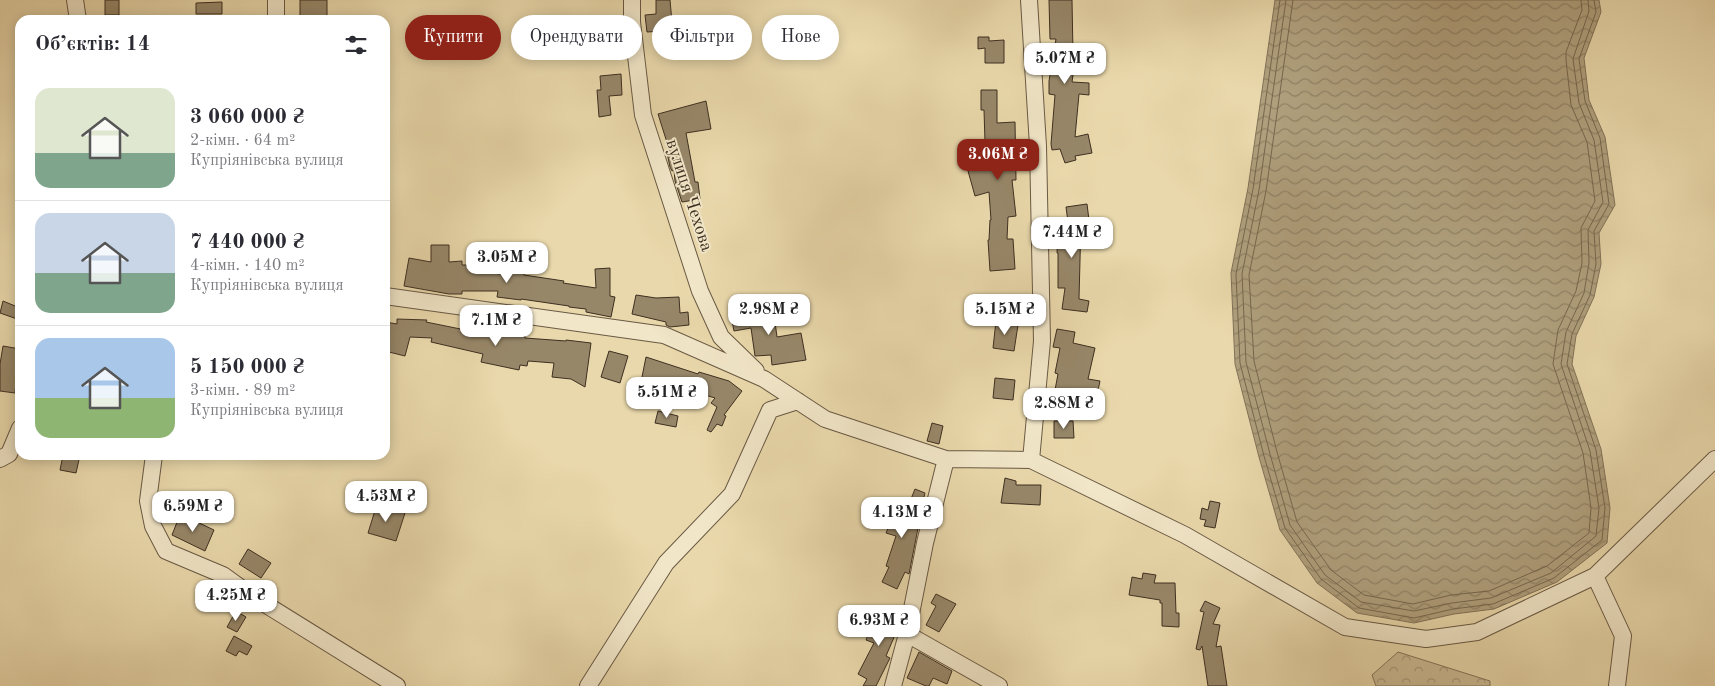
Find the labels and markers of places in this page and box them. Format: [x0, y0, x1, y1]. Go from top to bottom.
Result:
pin: 5.07M ₴ [1019, 42, 1111, 85]
pin: 3.06M ₴ [952, 138, 1044, 181]
pin: 7.44M ₴ [1026, 216, 1118, 259]
pin: 3.05M ₴ [461, 242, 553, 284]
pin: 2.98M ₴ [723, 294, 815, 336]
pin: 5.15M ₴ [959, 294, 1051, 336]
pin: 7.1M ₴ [455, 304, 537, 347]
pin: 5.51M ₴ [621, 376, 713, 419]
pin: 2.88M ₴ [1018, 388, 1110, 430]
pin: 4.53M ₴ [340, 480, 432, 523]
pin: 6.59M ₴ [147, 490, 239, 533]
pin: 4.13M ₴ [856, 496, 948, 539]
pin: 4.25M ₴ [190, 580, 282, 622]
pin: 6.93M ₴ [833, 604, 925, 647]

